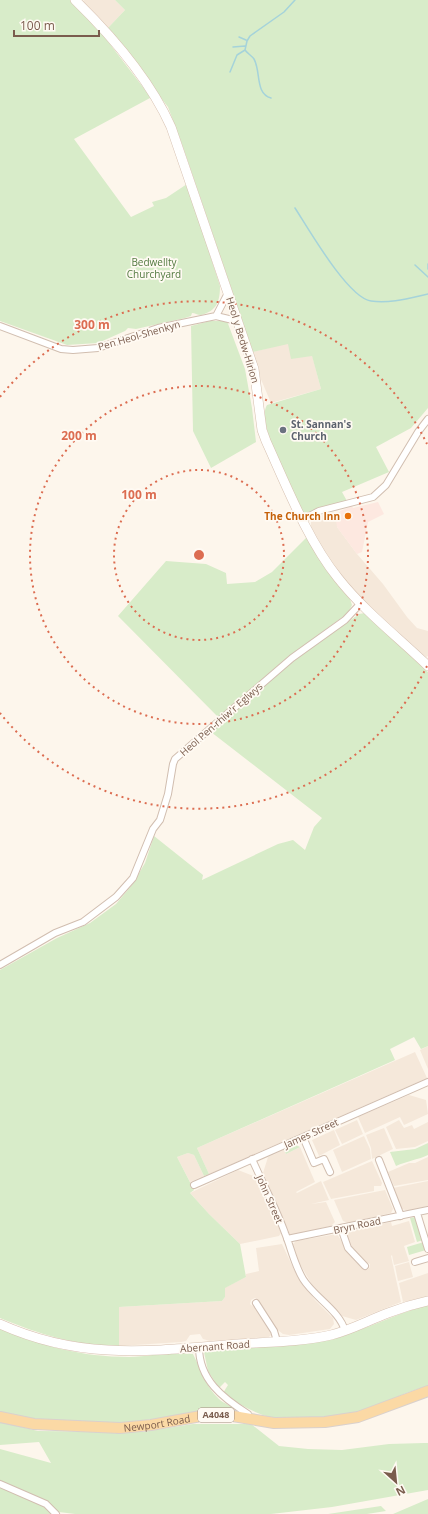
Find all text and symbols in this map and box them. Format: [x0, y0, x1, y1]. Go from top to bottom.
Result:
scale bar [14, 12, 99, 38]
text: 100 m [20, 17, 55, 34]
park label: Bedwellty Churchyard [127, 255, 181, 281]
street label: Heol y Bedw-Hirion [223, 295, 263, 385]
text: 300 m [74, 316, 110, 333]
street label: Pen Heol-Shenkyn [96, 317, 182, 353]
place label: St. Sannan's Church [291, 417, 351, 443]
marker: St. Sannan's Church [278, 425, 288, 435]
text: 200 m [61, 427, 97, 444]
text: 100 m [121, 486, 157, 503]
place label: The Church Inn [264, 509, 340, 523]
marker: The Church Inn [343, 511, 353, 521]
centre of rings [192, 548, 206, 562]
street label: Heol Pen-rhiw'r Eglwys [177, 679, 266, 759]
street label: James Street [281, 1115, 341, 1152]
street label: John Street [253, 1172, 287, 1226]
street label: Bryn Road [332, 1213, 382, 1237]
street label: Abernant Road [180, 1337, 250, 1355]
road number: A4048 [198, 1408, 234, 1422]
street label: Newport Road [123, 1411, 191, 1435]
north arrow [376, 1462, 416, 1502]
text: N [393, 1483, 408, 1500]

